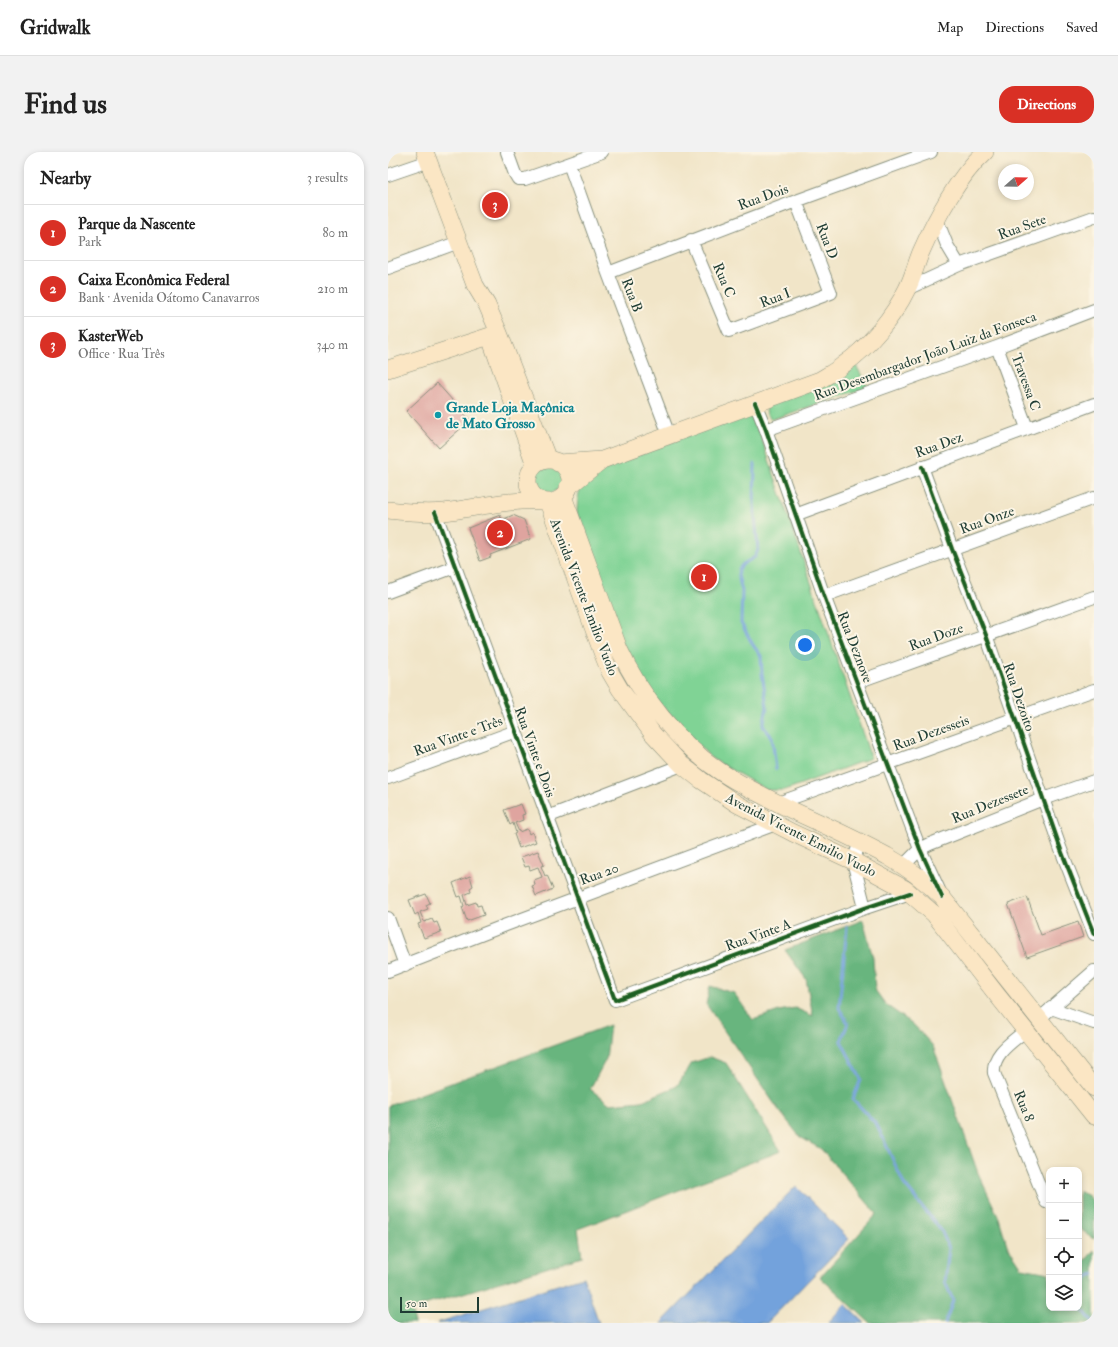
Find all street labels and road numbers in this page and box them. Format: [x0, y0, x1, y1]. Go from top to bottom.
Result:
street label: Rua Dois [735, 180, 791, 214]
street label: Rua Sete [996, 210, 1048, 244]
street label: Rua D [812, 221, 842, 261]
street label: Rua C [709, 260, 739, 300]
street label: Rua B [618, 276, 646, 314]
street label: Rua I [757, 284, 793, 312]
street label: Rua Desembargador João Luiz da Fonseca [812, 308, 1039, 404]
street label: Travessa C [1008, 351, 1044, 413]
street label: Rua Dez [913, 428, 966, 462]
street label: Rua Onze [957, 502, 1017, 538]
street label: Avenida Vicente Emilio Vuolo [546, 515, 622, 678]
street label: Rua Deznove [834, 609, 877, 685]
street label: Rua Doze [906, 619, 966, 655]
street label: Rua Dezoito [999, 660, 1039, 734]
street label: Rua Vinte e Dois [511, 704, 559, 800]
street label: Rua Dezesseis [891, 711, 972, 755]
street label: Rua Vinte e Três [411, 712, 505, 760]
street label: Rua Dezessete [949, 781, 1031, 827]
street label: Avenida Vicente Emilio Vuolo [722, 789, 879, 881]
street label: Rua 20 [577, 859, 621, 889]
street label: Rua Vinte A [723, 915, 793, 955]
street label: Rua 8 [1010, 1088, 1038, 1125]

